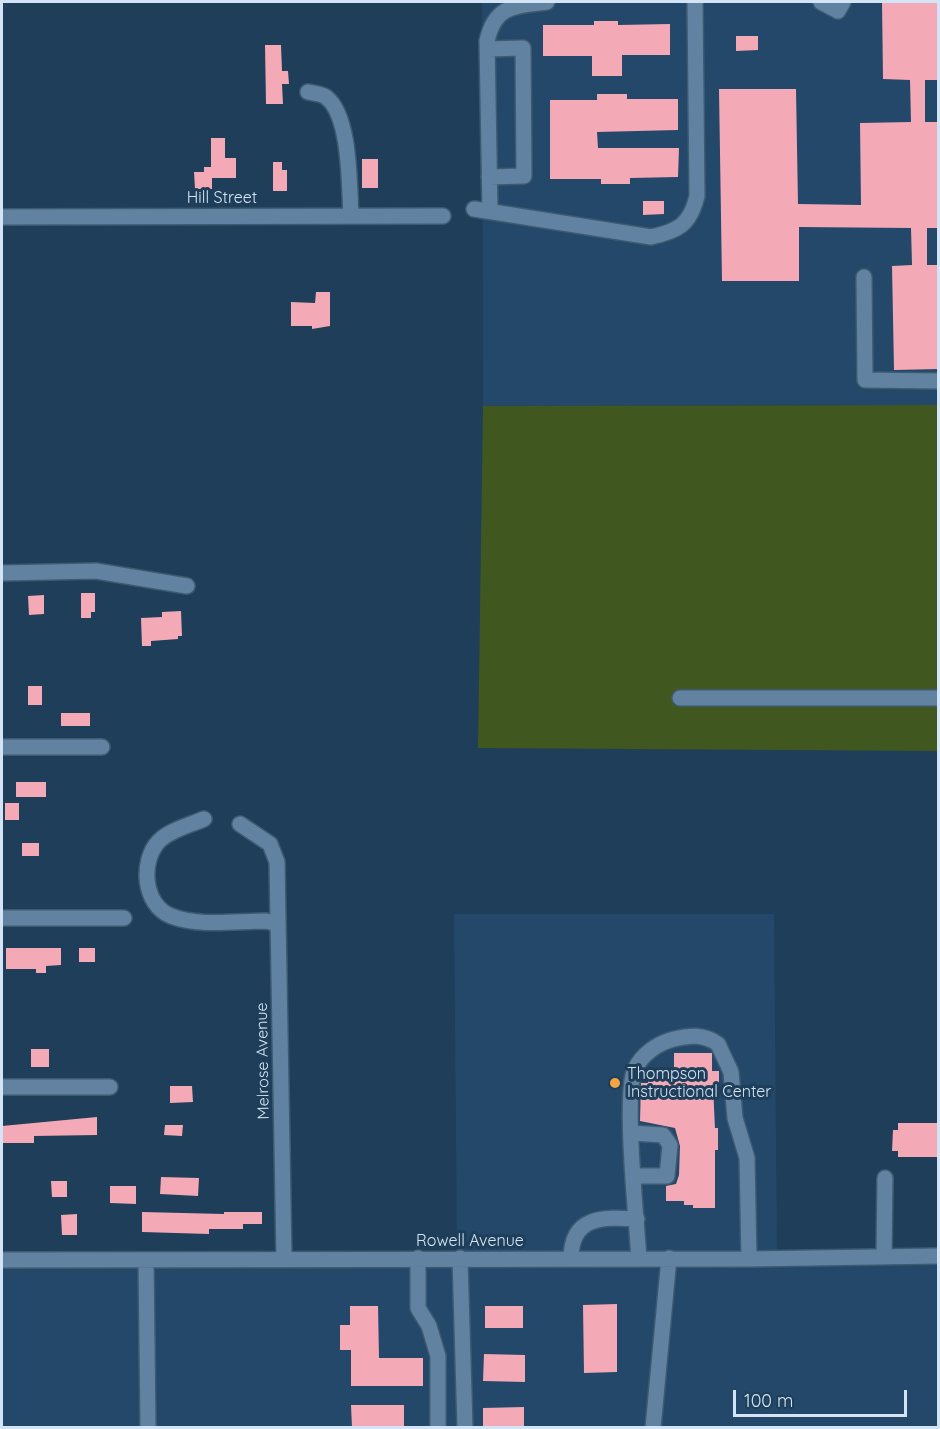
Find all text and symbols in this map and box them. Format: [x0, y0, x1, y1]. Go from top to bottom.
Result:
street label: Hill Street [187, 188, 257, 208]
street label: Melrose Avenue [252, 1002, 274, 1120]
place label: Thompson Instructional Center [627, 1064, 772, 1102]
marker: Thompson Instructional Center [608, 1076, 622, 1090]
street label: Rowell Avenue [416, 1231, 524, 1251]
scale bar [736, 1378, 910, 1416]
text: 100 m [744, 1389, 793, 1412]

